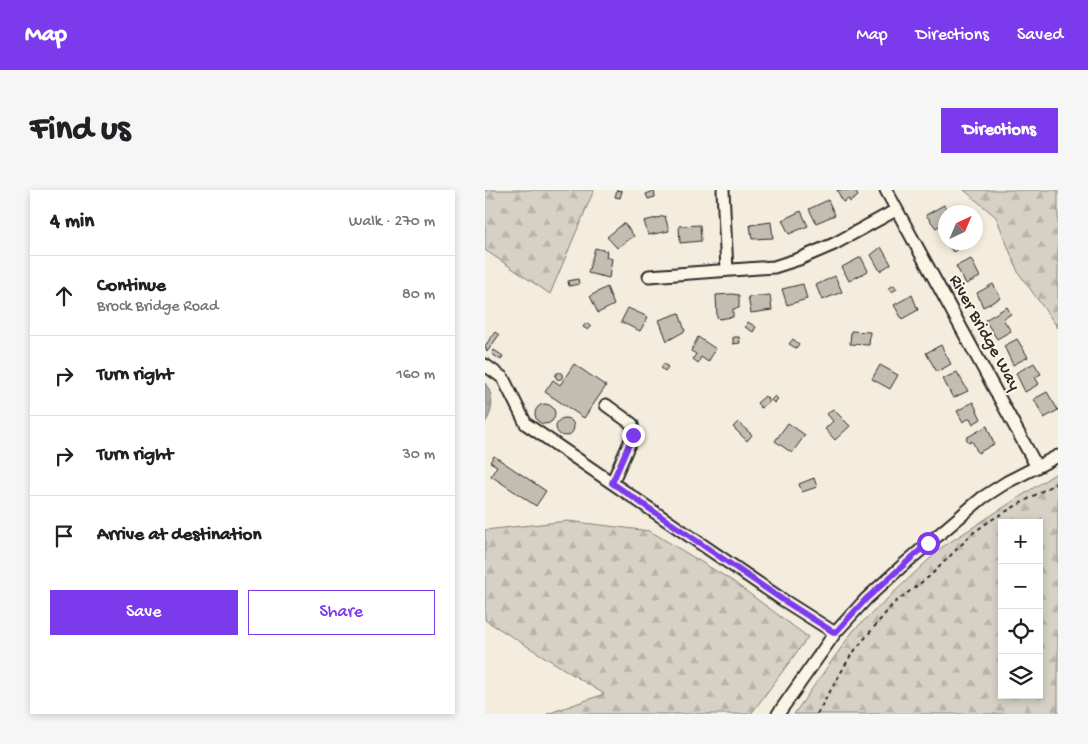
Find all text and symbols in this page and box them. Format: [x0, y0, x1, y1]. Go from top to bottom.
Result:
text: Map [25, 21, 67, 50]
text: Map [856, 25, 888, 46]
text: Directions [916, 25, 989, 46]
text: Saved [1017, 25, 1063, 46]
button: Directions [941, 108, 1058, 153]
text: Find us [30, 110, 130, 151]
north arrow [938, 205, 983, 250]
text: 4 min [50, 210, 94, 235]
text: Walk · 270 m [349, 213, 435, 232]
street label: River Bridge Way [944, 271, 1025, 395]
text: Continue [97, 275, 166, 298]
icon: ahead [50, 282, 78, 310]
text: 80 m [402, 286, 435, 305]
text: Brock Bridge Road [97, 298, 218, 317]
icon: right [50, 362, 78, 390]
text: Turn right [97, 364, 173, 387]
text: 160 m [396, 366, 435, 385]
route end [622, 424, 645, 447]
icon: right [50, 442, 78, 470]
text: Turn right [97, 444, 173, 467]
text: 30 m [402, 446, 435, 465]
map controls [998, 519, 1043, 699]
button: + [998, 519, 1043, 564]
icon: arrive [50, 522, 78, 550]
text: Arrive at destination [97, 524, 261, 547]
route start [917, 532, 940, 555]
button: − [998, 564, 1043, 609]
button: Save [50, 590, 238, 635]
button: Share [248, 590, 435, 635]
button: locate [998, 609, 1043, 654]
button: layers [998, 654, 1043, 699]

